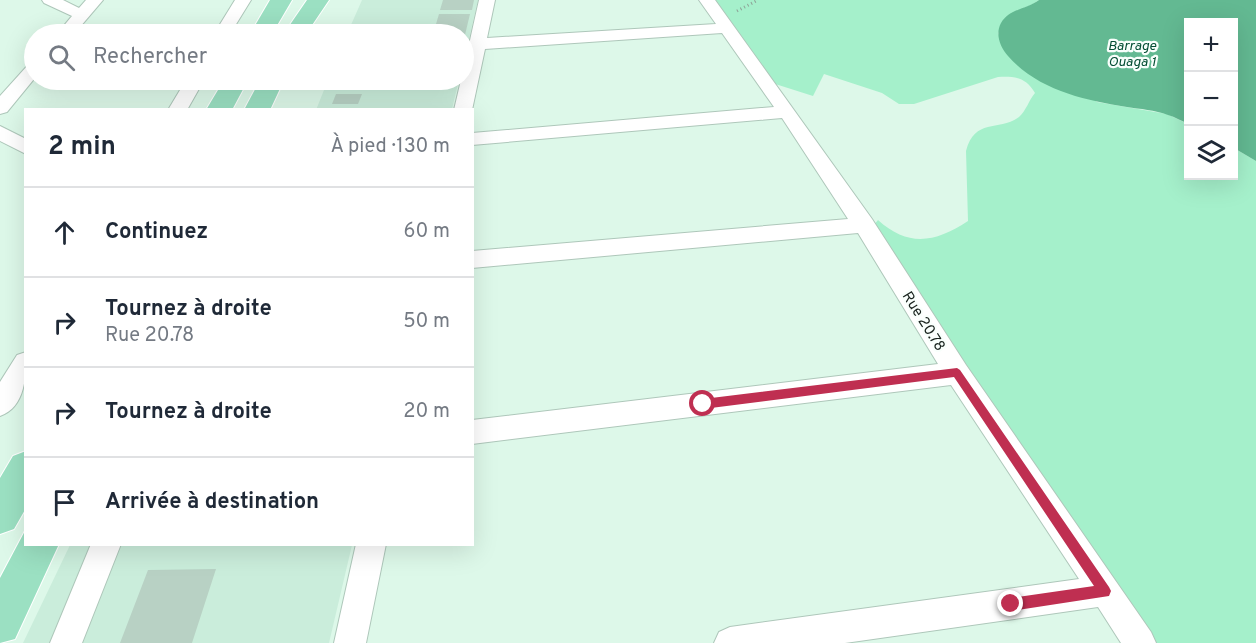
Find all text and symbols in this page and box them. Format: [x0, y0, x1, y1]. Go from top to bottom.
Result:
map controls [1184, 18, 1238, 180]
button: + [1184, 18, 1238, 72]
search box [24, 24, 474, 90]
water label: Barrage Ouaga 1 [1108, 38, 1157, 71]
icon: search [45, 41, 78, 74]
text: Rechercher [93, 44, 207, 71]
button: − [1184, 72, 1238, 126]
button: layers [1184, 126, 1238, 180]
text: 2 min [48, 131, 116, 164]
text: À pied · 130 m [331, 134, 450, 160]
icon: ahead [48, 216, 81, 249]
text: Continuez [105, 219, 208, 246]
text: 60 m [404, 219, 450, 245]
street label: Rue 20.78 [897, 288, 949, 355]
text: Tournez à droite [105, 296, 272, 323]
icon: right [48, 306, 81, 339]
text: 50 m [403, 309, 450, 335]
text: Rue 20.78 [105, 323, 194, 349]
route start [689, 390, 715, 416]
icon: right [48, 396, 81, 429]
text: Tournez à droite [105, 399, 272, 426]
text: 20 m [403, 399, 450, 425]
icon: arrive [48, 486, 81, 519]
text: Arrivée à destination [105, 489, 319, 516]
route end [997, 590, 1023, 616]

